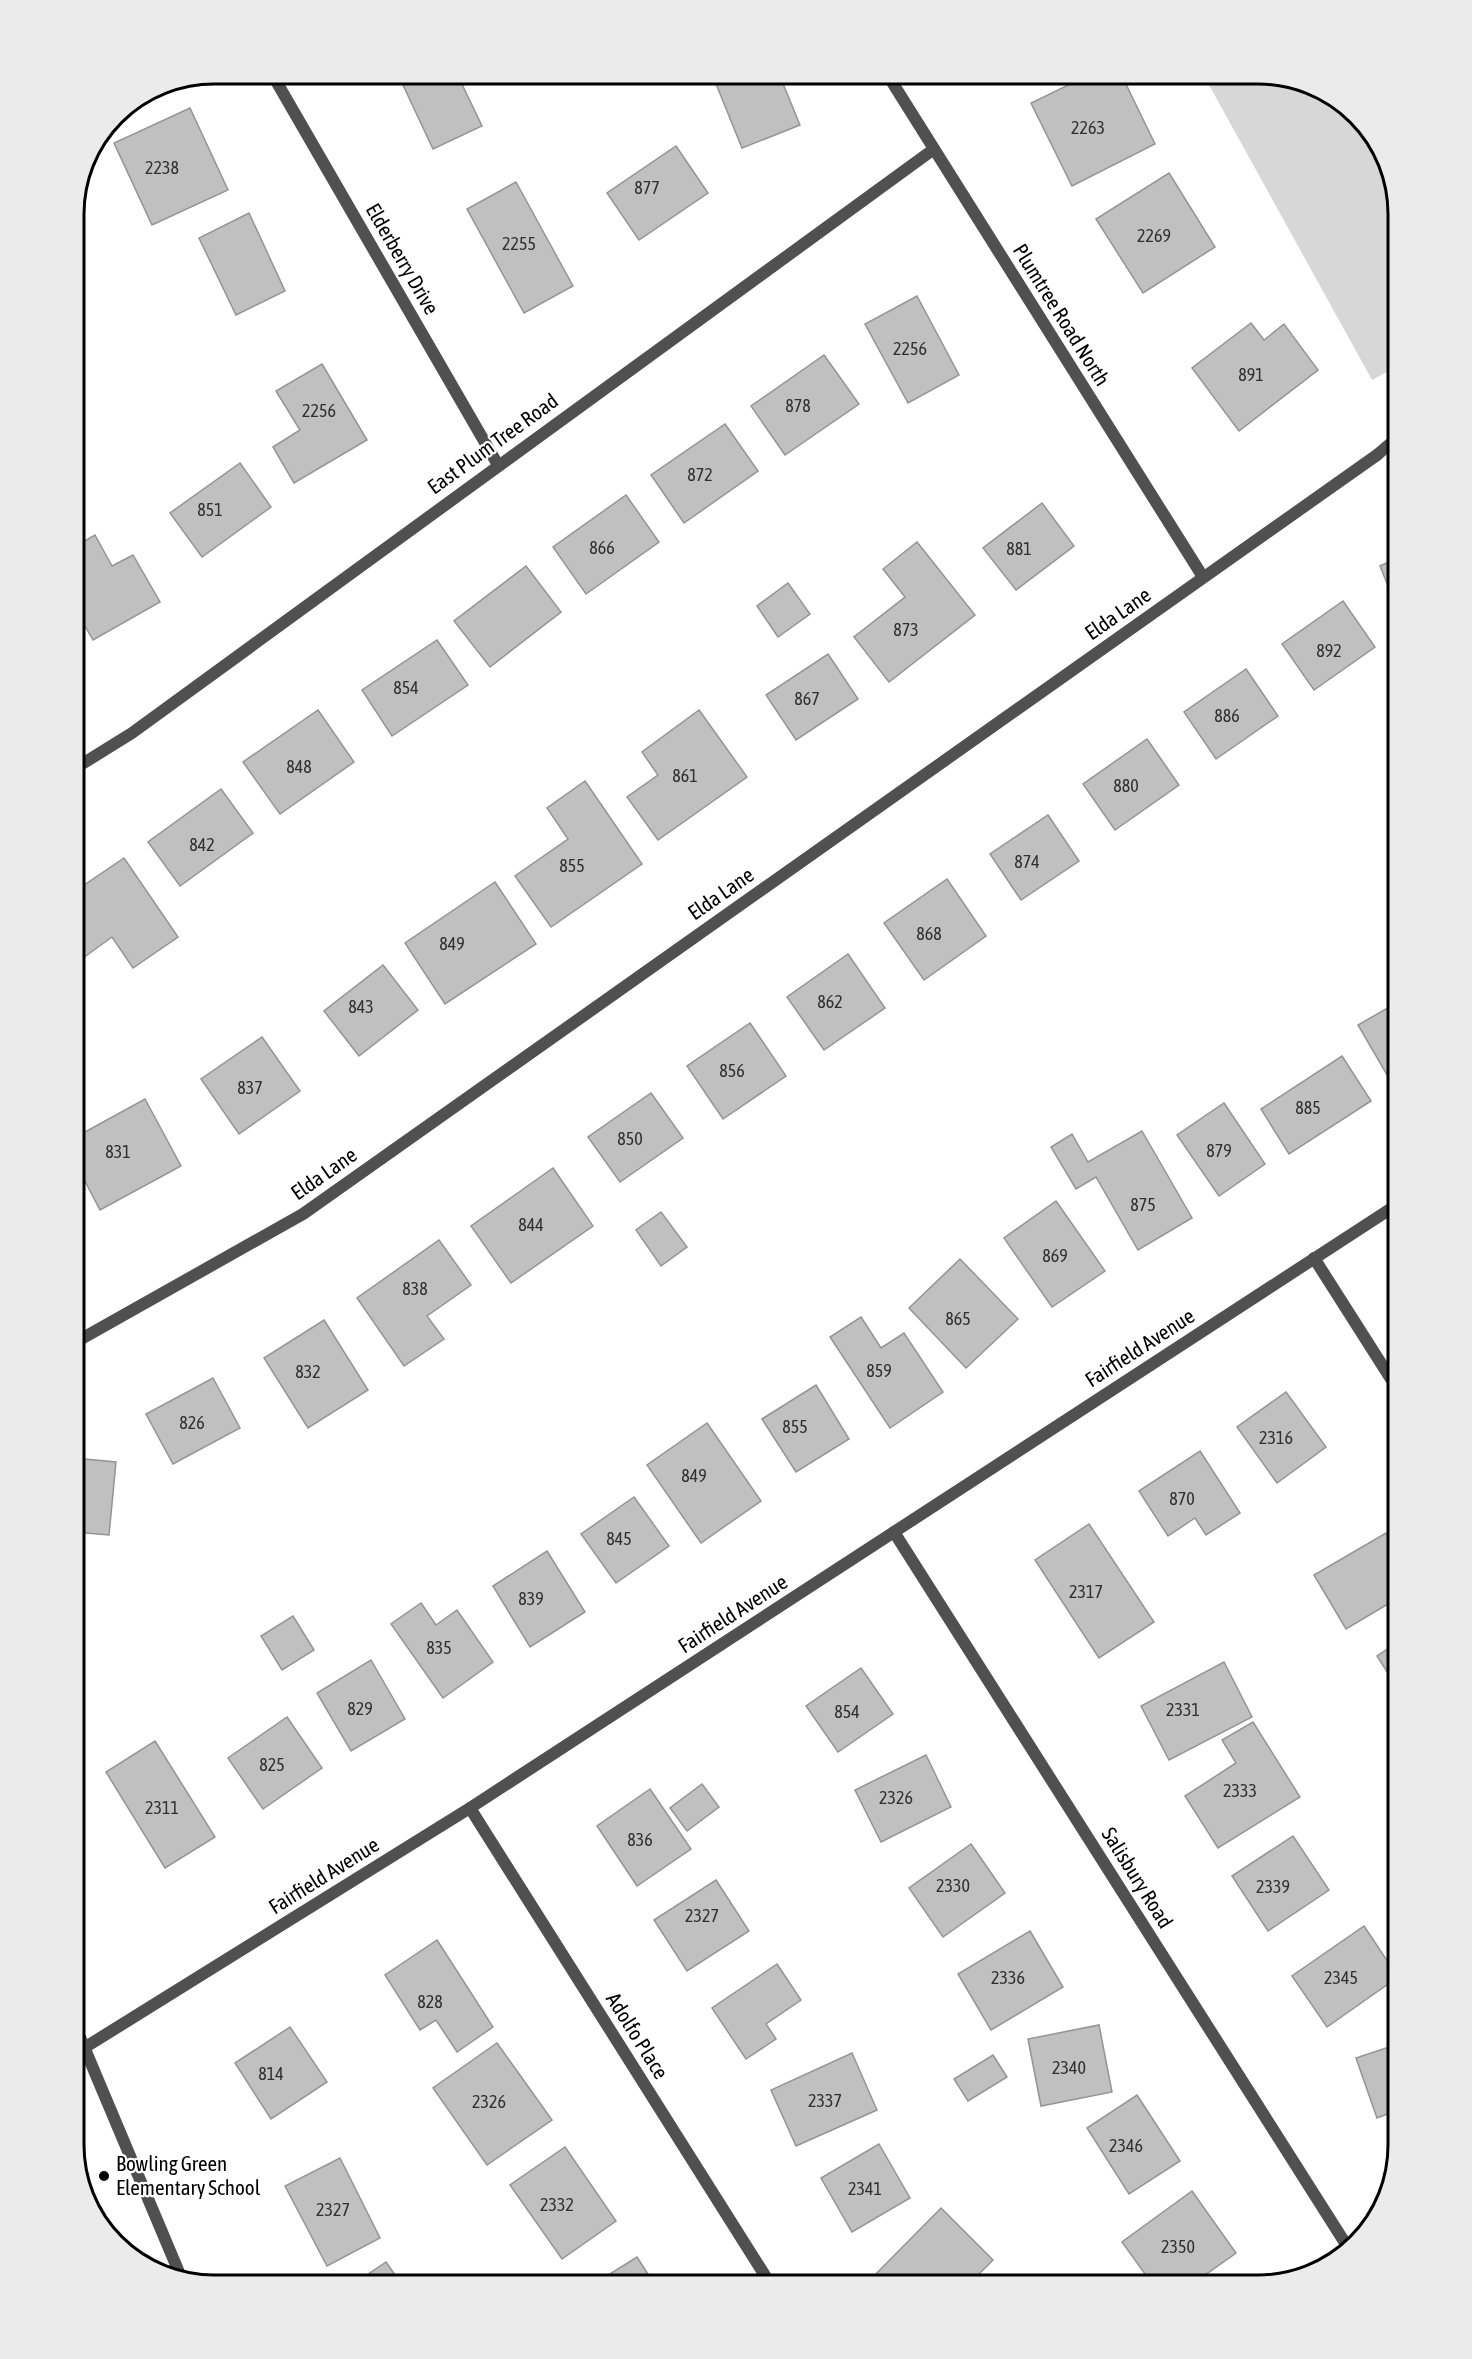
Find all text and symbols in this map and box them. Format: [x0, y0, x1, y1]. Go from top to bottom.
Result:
house number: 2263 [1071, 117, 1105, 138]
house number: 2238 [145, 157, 179, 178]
house number: 877 [634, 177, 660, 198]
street label: Elderberry Drive [361, 199, 444, 318]
house number: 2269 [1137, 225, 1171, 246]
house number: 2255 [502, 233, 536, 254]
street label: Plumtree Road North [1009, 239, 1115, 390]
house number: 2256 [893, 338, 927, 359]
house number: 891 [1238, 364, 1264, 385]
street label: East Plum Tree Road [423, 388, 562, 498]
house number: 878 [785, 395, 811, 416]
house number: 2256 [302, 400, 336, 421]
house number: 872 [687, 464, 713, 485]
house number: 851 [197, 499, 223, 520]
house number: 866 [589, 537, 615, 558]
house number: 881 [1006, 538, 1032, 559]
street label: Elda Lane [1080, 582, 1155, 644]
house number: 873 [893, 619, 919, 640]
house number: 892 [1316, 640, 1342, 661]
house number: 854 [393, 677, 419, 698]
house number: 867 [794, 688, 820, 709]
house number: 886 [1214, 705, 1240, 726]
house number: 848 [286, 756, 312, 777]
house number: 861 [672, 765, 698, 786]
house number: 880 [1113, 775, 1139, 796]
house number: 842 [189, 834, 215, 855]
house number: 874 [1014, 851, 1040, 872]
house number: 855 [559, 855, 585, 876]
street label: Elda Lane [683, 862, 758, 924]
house number: 868 [916, 923, 942, 944]
house number: 849 [439, 933, 465, 954]
house number: 862 [817, 991, 843, 1012]
house number: 843 [348, 996, 374, 1017]
house number: 856 [719, 1060, 745, 1081]
house number: 837 [237, 1077, 263, 1098]
house number: 885 [1295, 1097, 1321, 1118]
house number: 850 [617, 1128, 643, 1149]
house number: 879 [1206, 1140, 1232, 1161]
house number: 831 [105, 1141, 131, 1162]
street label: Elda Lane [286, 1142, 361, 1204]
house number: 875 [1130, 1194, 1156, 1215]
house number: 844 [518, 1214, 544, 1235]
house number: 869 [1042, 1245, 1068, 1266]
house number: 838 [402, 1278, 428, 1299]
street label: Fairfield Avenue [1080, 1303, 1198, 1391]
house number: 865 [945, 1308, 971, 1329]
house number: 859 [866, 1360, 892, 1381]
house number: 832 [295, 1361, 321, 1382]
house number: 826 [179, 1412, 205, 1433]
house number: 855 [782, 1416, 808, 1437]
house number: 2316 [1259, 1427, 1293, 1448]
house number: 849 [681, 1465, 707, 1486]
house number: 870 [1169, 1488, 1195, 1509]
house number: 845 [606, 1528, 632, 1549]
street label: Fairfield Avenue [673, 1569, 791, 1657]
house number: 2317 [1069, 1581, 1103, 1602]
house number: 839 [518, 1588, 544, 1609]
house number: 835 [426, 1637, 452, 1658]
house number: 829 [347, 1698, 373, 1719]
house number: 2331 [1166, 1699, 1200, 1720]
house number: 854 [834, 1701, 860, 1722]
house number: 825 [259, 1754, 285, 1775]
house number: 2333 [1223, 1780, 1257, 1801]
house number: 2326 [879, 1787, 913, 1808]
house number: 2311 [145, 1797, 179, 1818]
street label: Salisbury Road [1097, 1823, 1178, 1932]
house number: 836 [627, 1829, 653, 1850]
street label: Fairfield Avenue [264, 1832, 383, 1918]
house number: 2330 [936, 1875, 970, 1896]
house number: 2339 [1256, 1876, 1290, 1897]
house number: 2327 [685, 1905, 719, 1926]
house number: 2336 [991, 1967, 1025, 1988]
house number: 2345 [1324, 1967, 1358, 1988]
street label: Adolfo Place [602, 1988, 674, 2083]
house number: 828 [417, 1991, 443, 2012]
house number: 2340 [1052, 2057, 1086, 2078]
house number: 814 [258, 2063, 284, 2084]
house number: 2337 [808, 2090, 842, 2111]
house number: 2326 [472, 2091, 506, 2112]
house number: 2346 [1109, 2135, 1143, 2156]
place label: Bowling Green Elementary School [116, 2151, 261, 2199]
marker: Bowling Green Elementary School [97, 2169, 111, 2183]
house number: 2341 [848, 2178, 882, 2199]
house number: 2332 [540, 2194, 574, 2215]
house number: 2327 [316, 2199, 350, 2220]
house number: 2350 [1161, 2236, 1195, 2257]

